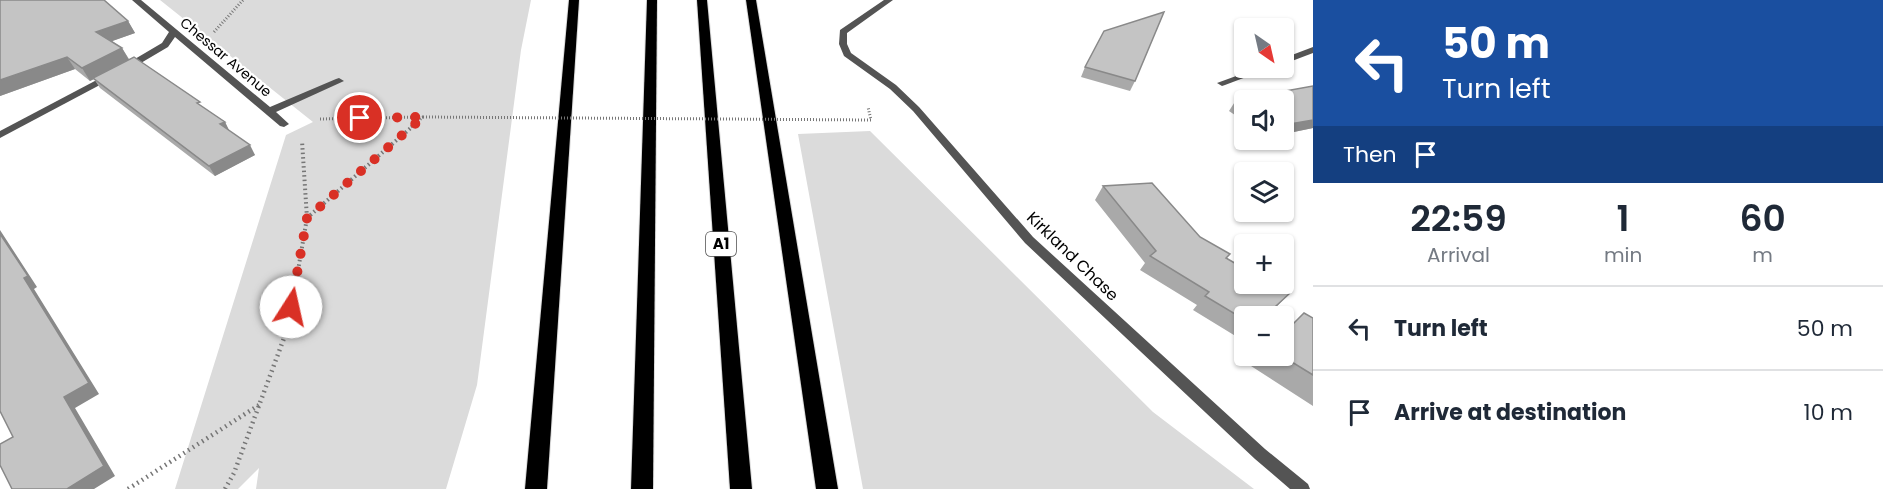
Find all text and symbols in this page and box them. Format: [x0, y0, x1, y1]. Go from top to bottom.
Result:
street label: Chessar Avenue [176, 13, 276, 102]
text: 50 m [1442, 14, 1550, 73]
north arrow [1234, 18, 1294, 78]
map controls [1234, 18, 1294, 366]
icon: left [1343, 24, 1421, 102]
text: Turn left [1442, 70, 1551, 107]
button: sound [1234, 90, 1294, 150]
pin [334, 92, 385, 143]
icon: arrive [343, 101, 376, 134]
icon: arrive [1409, 138, 1442, 171]
text: Then [1343, 139, 1397, 170]
button: layers [1234, 162, 1294, 222]
text: 22:59 [1410, 193, 1507, 244]
text: 1 [1617, 193, 1630, 244]
text: 60 [1739, 193, 1786, 244]
street label: Kirkland Chase [1022, 207, 1124, 306]
road number: A1 [706, 232, 736, 256]
button: + [1234, 234, 1294, 294]
text: Arrival [1427, 241, 1490, 269]
text: min [1604, 241, 1642, 269]
text: m [1752, 241, 1773, 269]
position arrow [259, 275, 323, 339]
button: − [1234, 306, 1294, 366]
icon: left [1343, 312, 1376, 345]
text: Turn left [1394, 313, 1488, 344]
text: 50 m [1797, 313, 1853, 344]
icon: arrive [1343, 396, 1376, 429]
text: Arrive at destination [1394, 397, 1626, 428]
text: 10 m [1804, 397, 1853, 428]

